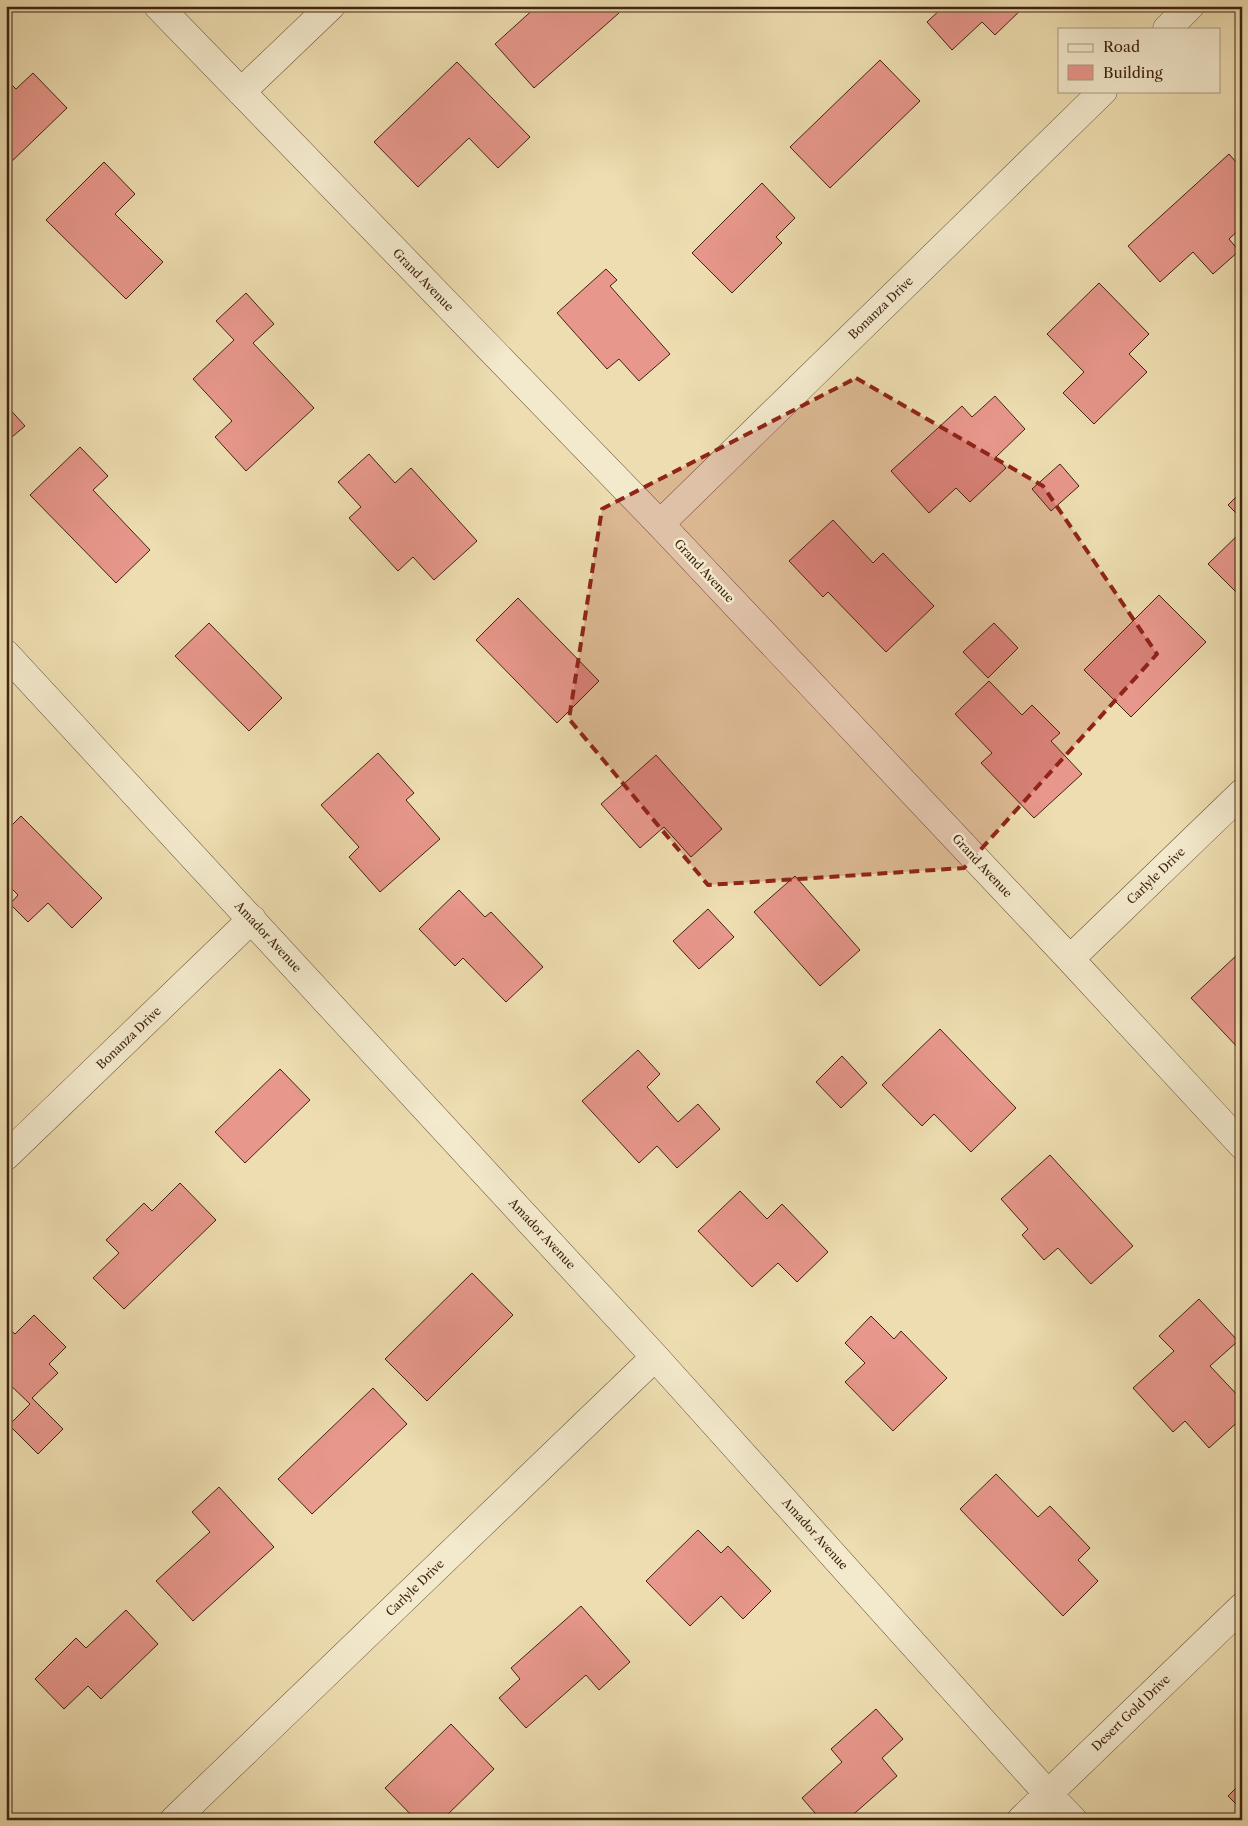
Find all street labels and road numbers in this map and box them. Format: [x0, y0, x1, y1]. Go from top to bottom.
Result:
street label: Grand Avenue [390, 245, 457, 314]
street label: Bonanza Drive [845, 273, 916, 342]
street label: Grand Avenue [671, 536, 738, 606]
street label: Grand Avenue [949, 831, 1016, 901]
street label: Carlyle Drive [1123, 844, 1188, 907]
street label: Amador Avenue [231, 897, 305, 975]
street label: Bonanza Drive [93, 1003, 164, 1072]
street label: Amador Avenue [505, 1194, 579, 1272]
street label: Amador Avenue [779, 1494, 852, 1573]
street label: Carlyle Drive [382, 1556, 447, 1619]
street label: Desert Gold Drive [1088, 1671, 1173, 1754]

